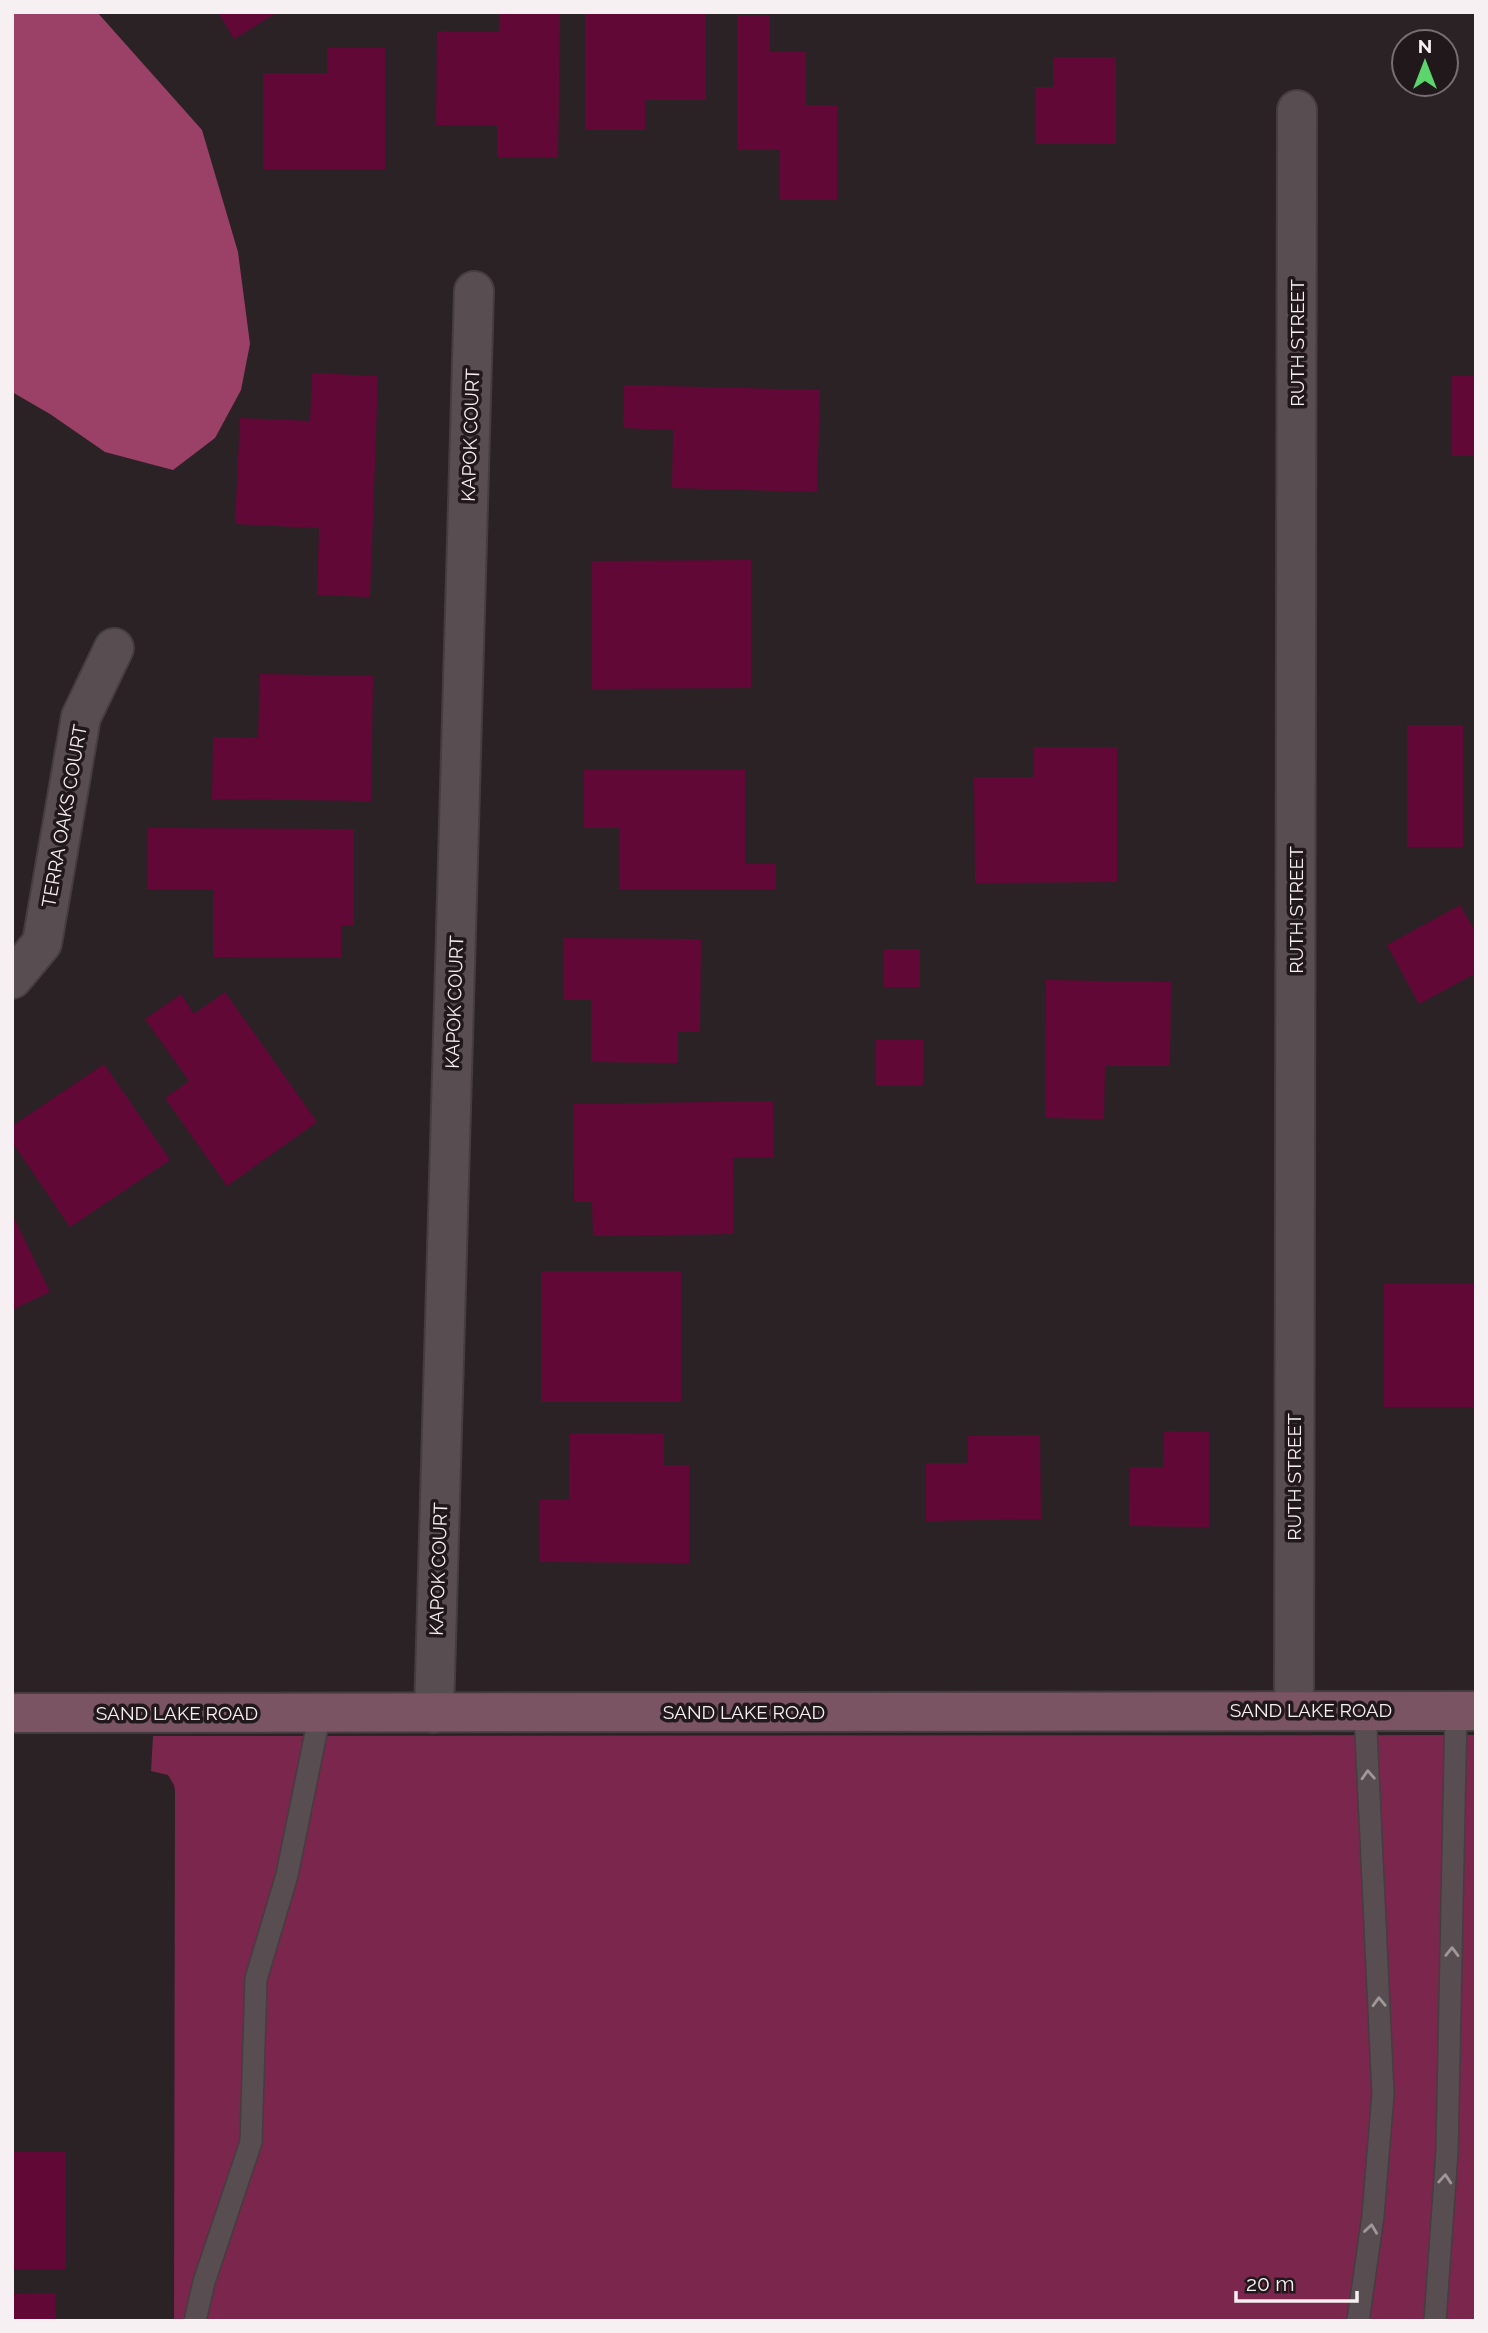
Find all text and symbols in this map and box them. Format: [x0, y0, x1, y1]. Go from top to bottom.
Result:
north arrow [1390, 28, 1460, 98]
text: N [1418, 35, 1432, 57]
street label: RUTH STREET [1286, 279, 1308, 407]
street label: KAPOK COURT [457, 368, 483, 502]
street label: TERRA OAKS COURT [37, 722, 91, 909]
street label: RUTH STREET [1285, 846, 1307, 974]
street label: KAPOK COURT [441, 935, 467, 1069]
street label: RUTH STREET [1283, 1413, 1305, 1541]
street label: KAPOK COURT [425, 1502, 451, 1636]
street label: SAND LAKE ROAD [1230, 1699, 1392, 1721]
street label: SAND LAKE ROAD [663, 1701, 825, 1723]
street label: SAND LAKE ROAD [96, 1702, 258, 1724]
one-way arrow [1361, 1769, 1376, 1780]
one-way arrow [1444, 1946, 1459, 1957]
one-way arrow [1372, 1996, 1387, 2007]
one-way arrow [1437, 2174, 1452, 2185]
one-way arrow [1363, 2223, 1378, 2235]
scale bar [1236, 2260, 1357, 2304]
text: 20 m [1246, 2271, 1294, 2296]

